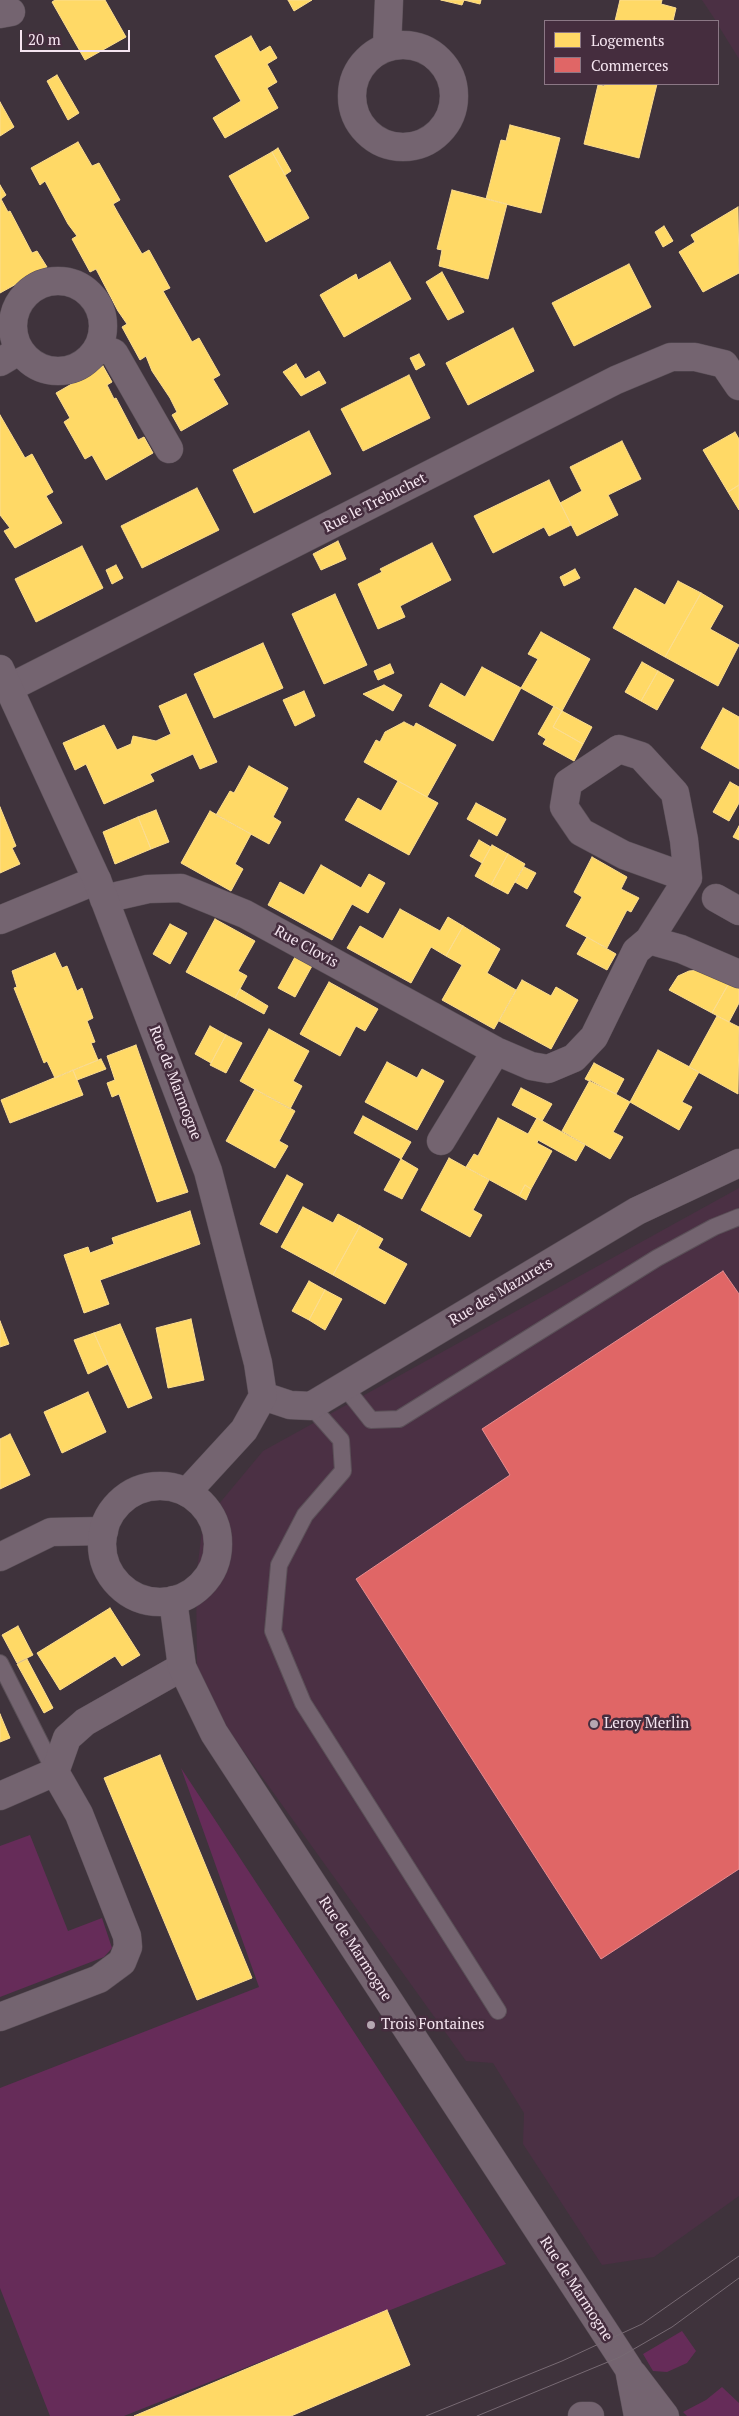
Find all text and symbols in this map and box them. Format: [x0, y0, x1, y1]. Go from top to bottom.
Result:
scale bar [22, 20, 132, 52]
legend [544, 20, 719, 85]
text: 20 m [28, 29, 61, 49]
text: Logements [591, 30, 664, 50]
text: Commerces [591, 55, 669, 75]
street label: Rue le Trebuchet [321, 469, 429, 537]
street label: Rue Clovis [271, 922, 341, 972]
street label: Rue de Marmogne [145, 1023, 205, 1143]
street label: Rue des Mazurets [446, 1254, 556, 1330]
place label: Leroy Merlin [604, 1715, 689, 1733]
marker: Leroy Merlin [588, 1718, 600, 1730]
street label: Rue de Marmogne [315, 1893, 395, 2005]
place label: Trois Fontaines [381, 2016, 485, 2034]
marker: Trois Fontaines [365, 2019, 377, 2031]
street label: Rue de Marmogne [536, 2233, 616, 2345]

